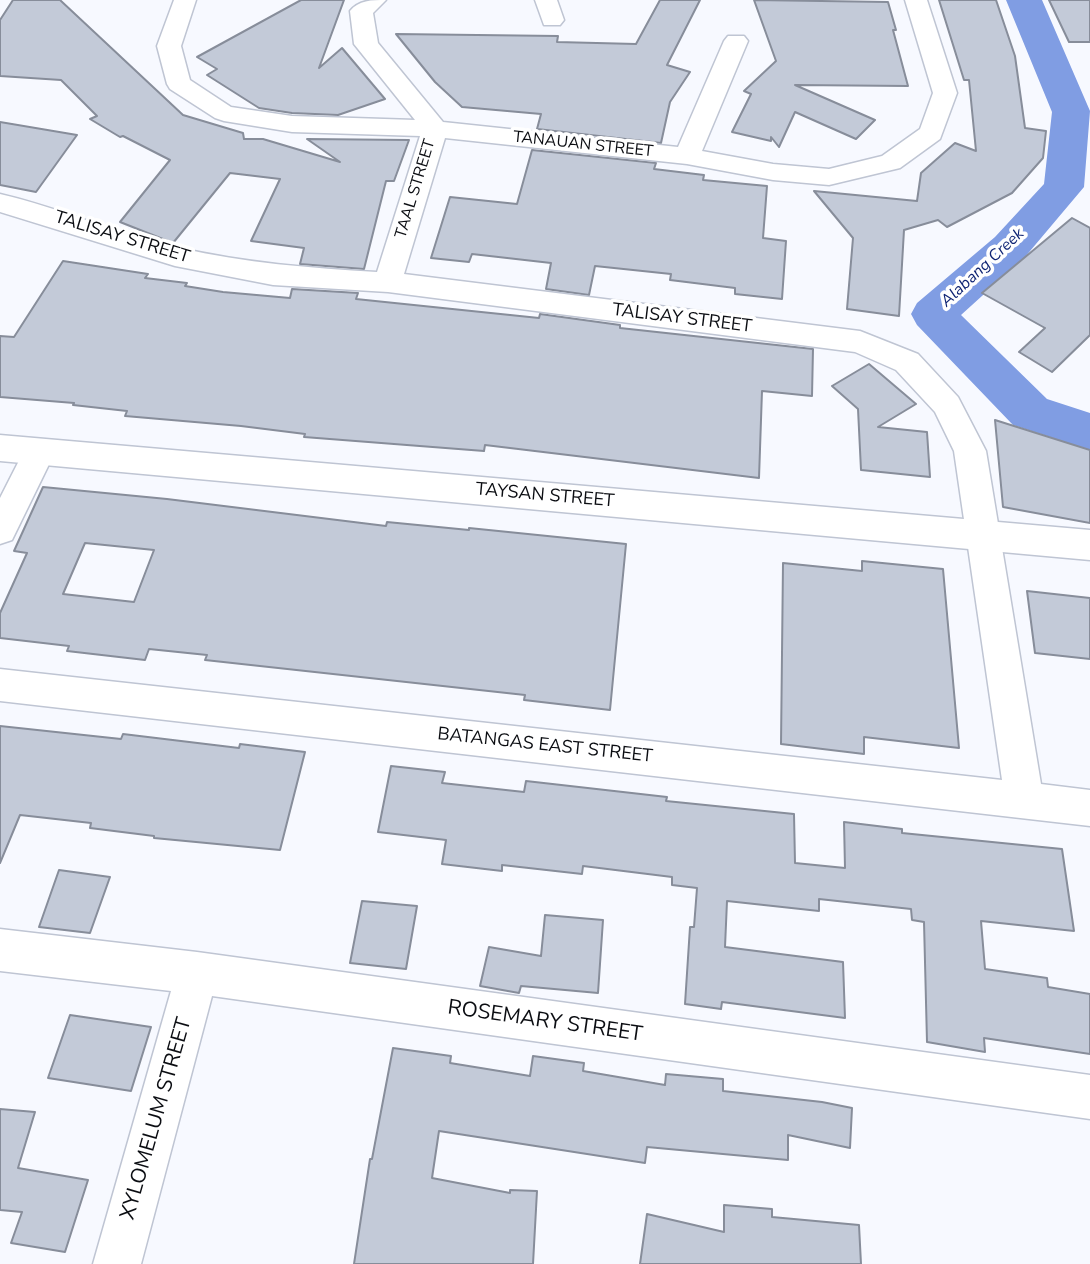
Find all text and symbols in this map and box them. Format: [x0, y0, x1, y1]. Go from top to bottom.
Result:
street label: TANAUAN STREET [512, 128, 654, 162]
street label: TAAL STREET [392, 137, 440, 241]
street label: TALISAY STREET [52, 207, 192, 269]
water label: Alabang Creek [937, 225, 1029, 311]
street label: TALISAY STREET [611, 300, 753, 338]
street label: TAYSAN STREET [475, 479, 615, 513]
street label: BATANGAS EAST STREET [436, 724, 654, 768]
street label: ROSEMARY STREET [446, 996, 644, 1048]
street label: XYLOMELUM STREET [116, 1015, 198, 1223]

